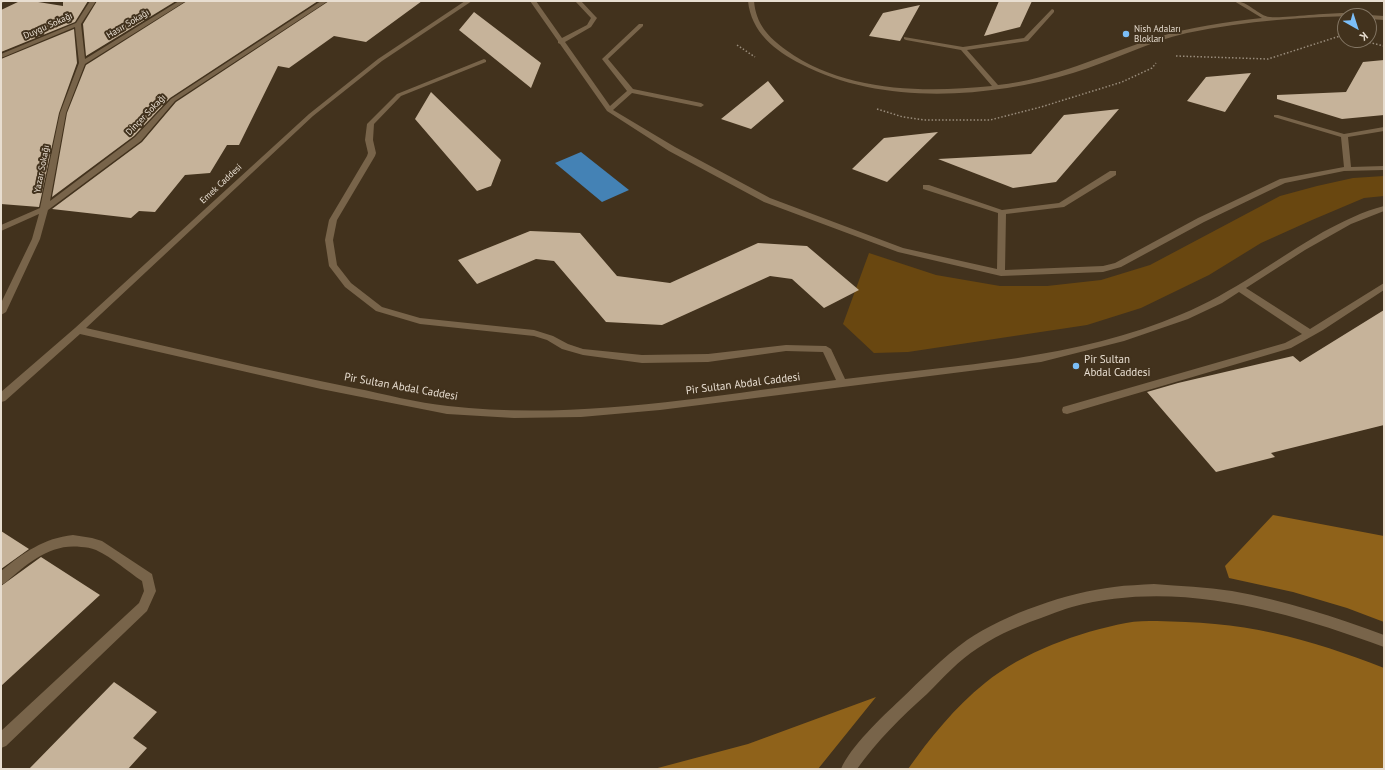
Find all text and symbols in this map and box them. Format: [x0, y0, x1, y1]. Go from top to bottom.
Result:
street label: Hasır Sokağı [105, 7, 151, 41]
north arrow [1337, 8, 1377, 48]
street label: Duygu Sokağı [22, 10, 74, 42]
place label: Nish Adaları Blokları [1134, 24, 1181, 45]
marker: Nish Adaları Blokları [1121, 29, 1131, 39]
text: K [1357, 29, 1371, 44]
street label: Dinçer Sokağı [124, 92, 168, 138]
street label: Yazar Sokağı [32, 144, 52, 194]
street label: Emek Caddesi [198, 162, 244, 206]
place label: Pir Sultan Abdal Caddesi [1084, 353, 1150, 379]
marker: Pir Sultan Abdal Caddesi [1071, 361, 1081, 371]
street label: Pir Sultan Abdal Caddesi [343, 370, 459, 404]
street label: Pir Sultan Abdal Caddesi [685, 370, 801, 398]

